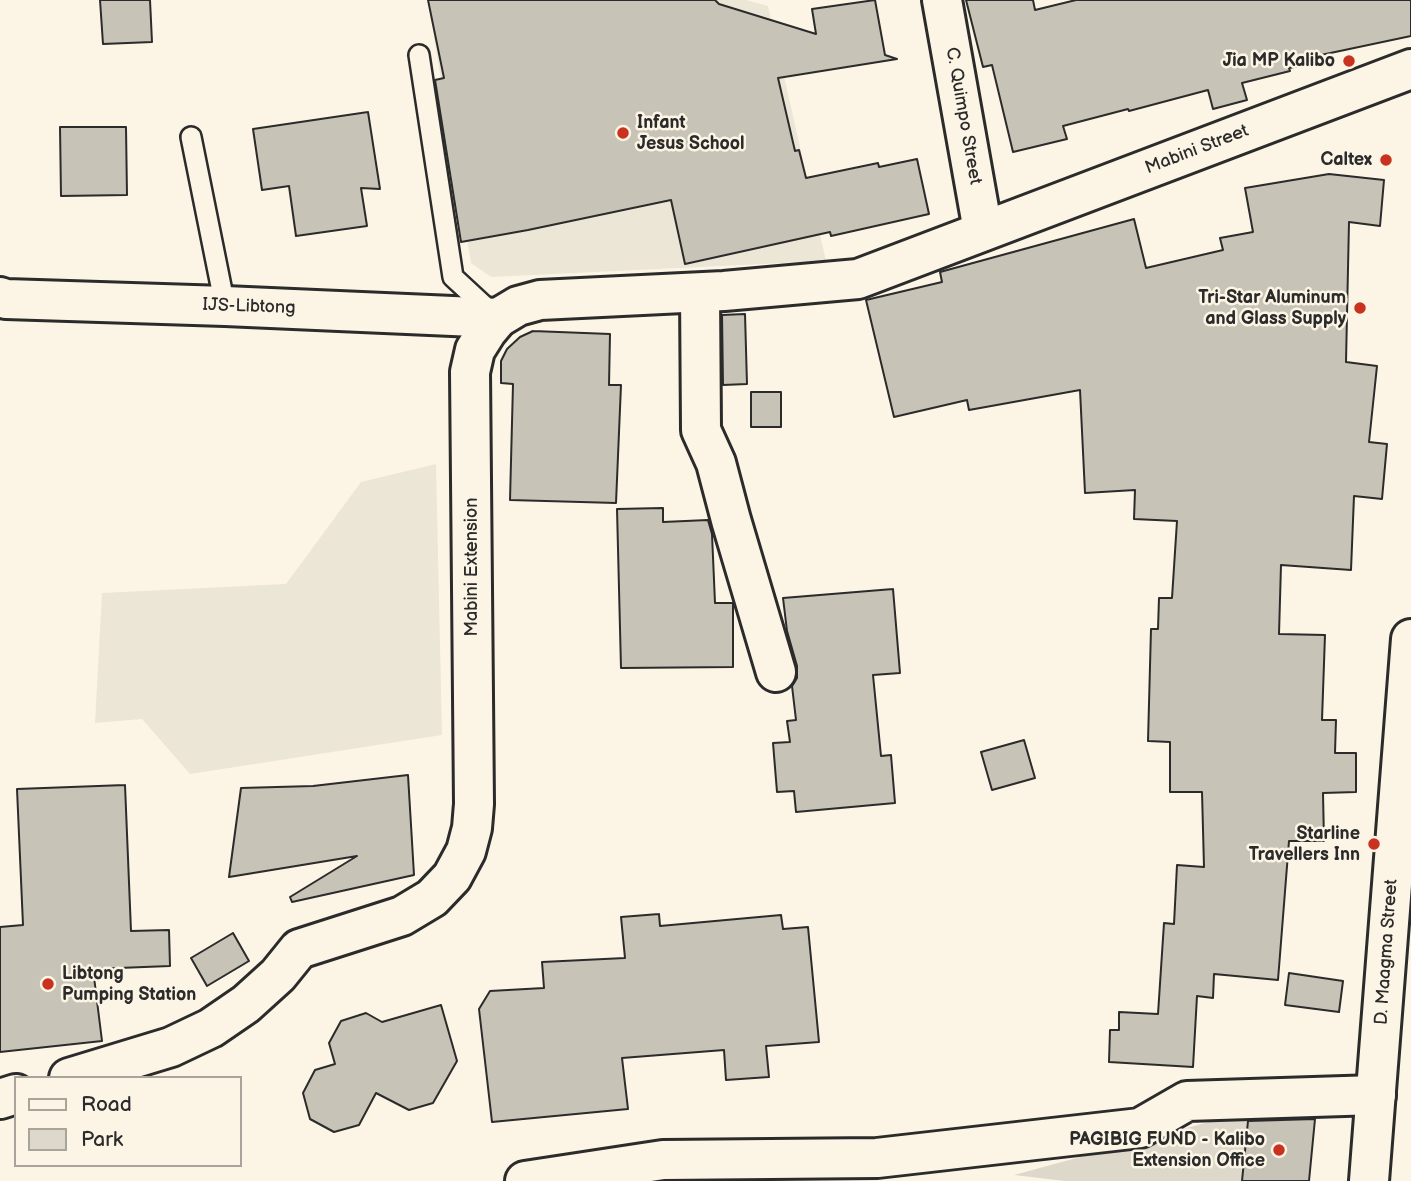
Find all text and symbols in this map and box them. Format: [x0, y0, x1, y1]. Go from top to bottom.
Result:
street label: C. Quimpo Street [940, 46, 986, 186]
place label: Jia MP Kalibo [1223, 50, 1335, 72]
marker: Jia MP Kalibo [1341, 53, 1357, 69]
place label: Infant Jesus School [637, 112, 745, 154]
street label: Mabini Street [1142, 120, 1252, 180]
marker: Infant Jesus School [615, 125, 631, 141]
place label: Caltex [1321, 149, 1372, 171]
marker: Caltex [1378, 152, 1394, 168]
place label: Tri-Star Aluminum and Glass Supply [1198, 287, 1346, 330]
street label: IJS-Libtong [202, 295, 296, 319]
marker: Tri-Star Aluminum and Glass Supply [1352, 300, 1368, 316]
street label: Mabini Extension [461, 498, 483, 636]
place label: Starline Travellers Inn [1249, 823, 1360, 866]
marker: Starline Travellers Inn [1366, 836, 1382, 852]
street label: D. Maagma Street [1371, 878, 1403, 1026]
place label: Libtong Pumping Station [62, 963, 196, 1006]
marker: Libtong Pumping Station [40, 976, 56, 992]
legend [14, 1076, 242, 1167]
text: Road [81, 1092, 132, 1117]
text: Park [81, 1127, 123, 1152]
place label: PAGIBIG FUND - Kalibo Extension Office [1069, 1129, 1265, 1172]
marker: PAGIBIG FUND - Kalibo Extension Office [1271, 1142, 1287, 1158]

